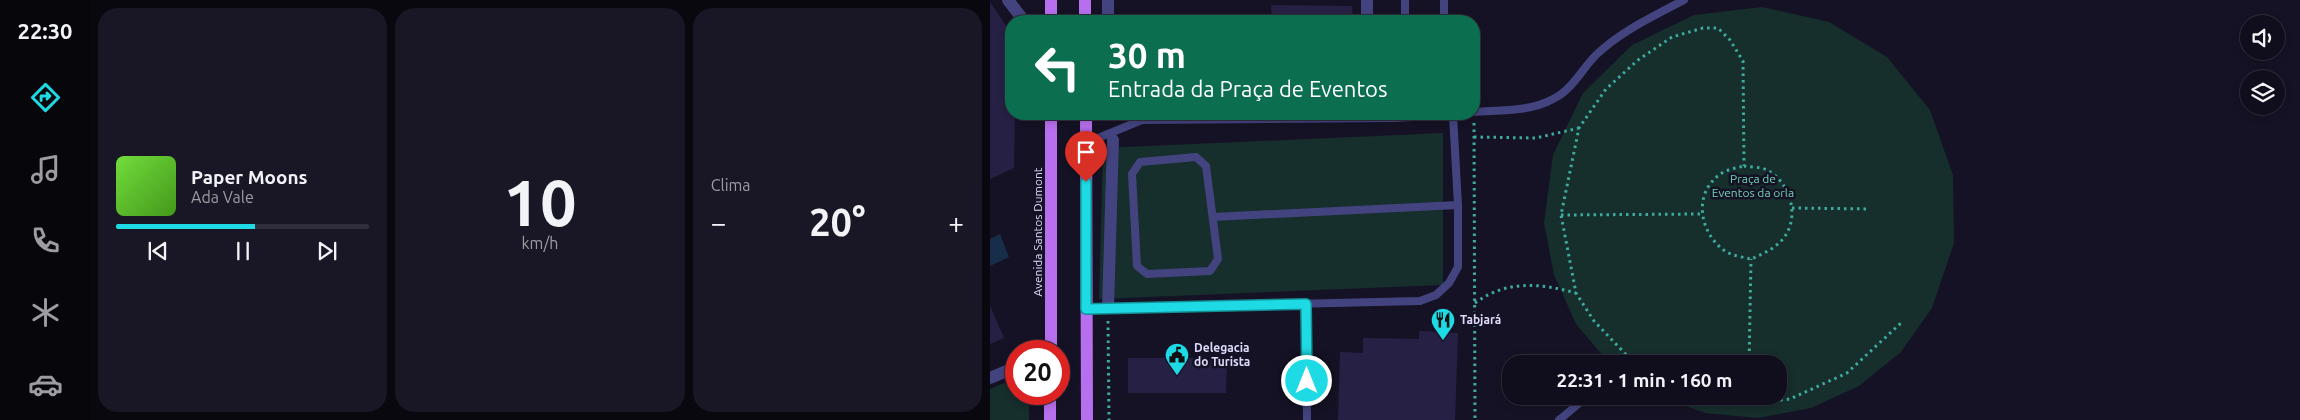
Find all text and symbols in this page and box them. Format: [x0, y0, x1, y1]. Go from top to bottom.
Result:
map controls [2240, 15, 2285, 115]
button: sound [2240, 15, 2285, 60]
text: 22:30 [17, 18, 73, 43]
icon: left [1025, 35, 1090, 100]
text: 30 m [1108, 35, 1186, 75]
button: layers [2240, 70, 2285, 115]
text: Entrada da Praça de Eventos [1108, 76, 1387, 101]
icon: directions [28, 80, 63, 115]
pin [1065, 131, 1107, 182]
icon: arrive [1072, 138, 1100, 166]
icon: music [28, 152, 63, 187]
text: 10 [503, 165, 577, 238]
text: Paper Moons [191, 166, 308, 188]
street label: Avenida Santos Dumont [1031, 167, 1044, 297]
park label: Praça de Eventos da orla [1712, 172, 1794, 199]
text: Clima [711, 176, 751, 194]
text: Ada Vale [191, 188, 254, 206]
text: 20° [809, 201, 865, 243]
text: − [711, 207, 726, 238]
text: + [948, 207, 964, 238]
icon: phone [28, 223, 63, 258]
text: km/h [522, 234, 558, 252]
icon: previous [144, 237, 172, 265]
icon: pause [229, 237, 257, 265]
icon: next [313, 237, 341, 265]
icon: climate [28, 295, 63, 330]
restaurant icon: Tabjará [1430, 307, 1456, 341]
place label: Tabjará [1460, 313, 1501, 326]
speed limit sign: 20 [1005, 340, 1070, 405]
place label: Delegacia do Turista [1194, 341, 1250, 368]
public building icon: Delegacia do Turista [1164, 342, 1190, 376]
position arrow [1280, 354, 1332, 406]
icon: car [28, 367, 63, 402]
text: 22:31 · 1 min · 160 m [1557, 369, 1732, 391]

